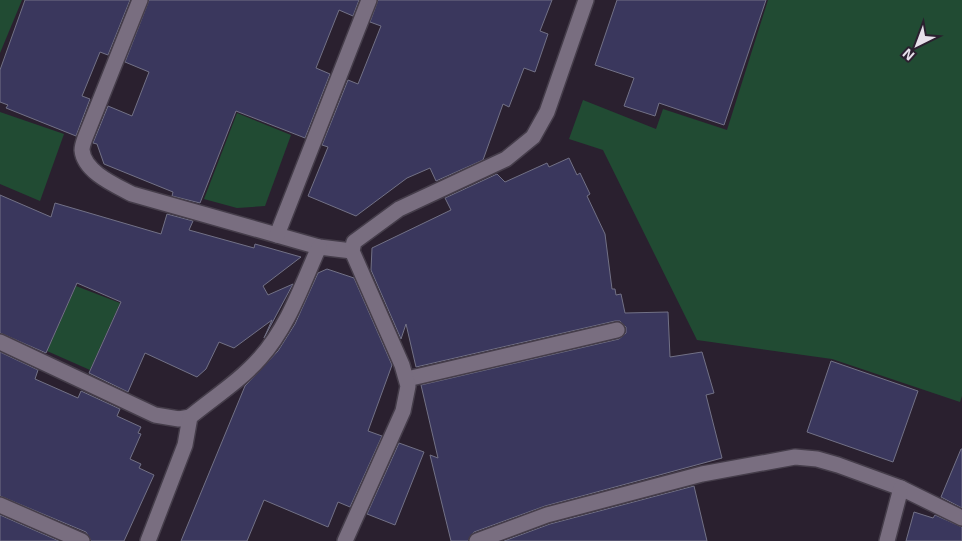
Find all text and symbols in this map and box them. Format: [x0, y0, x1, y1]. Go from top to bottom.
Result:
north arrow [892, 20, 942, 70]
text: N [899, 45, 917, 65]

